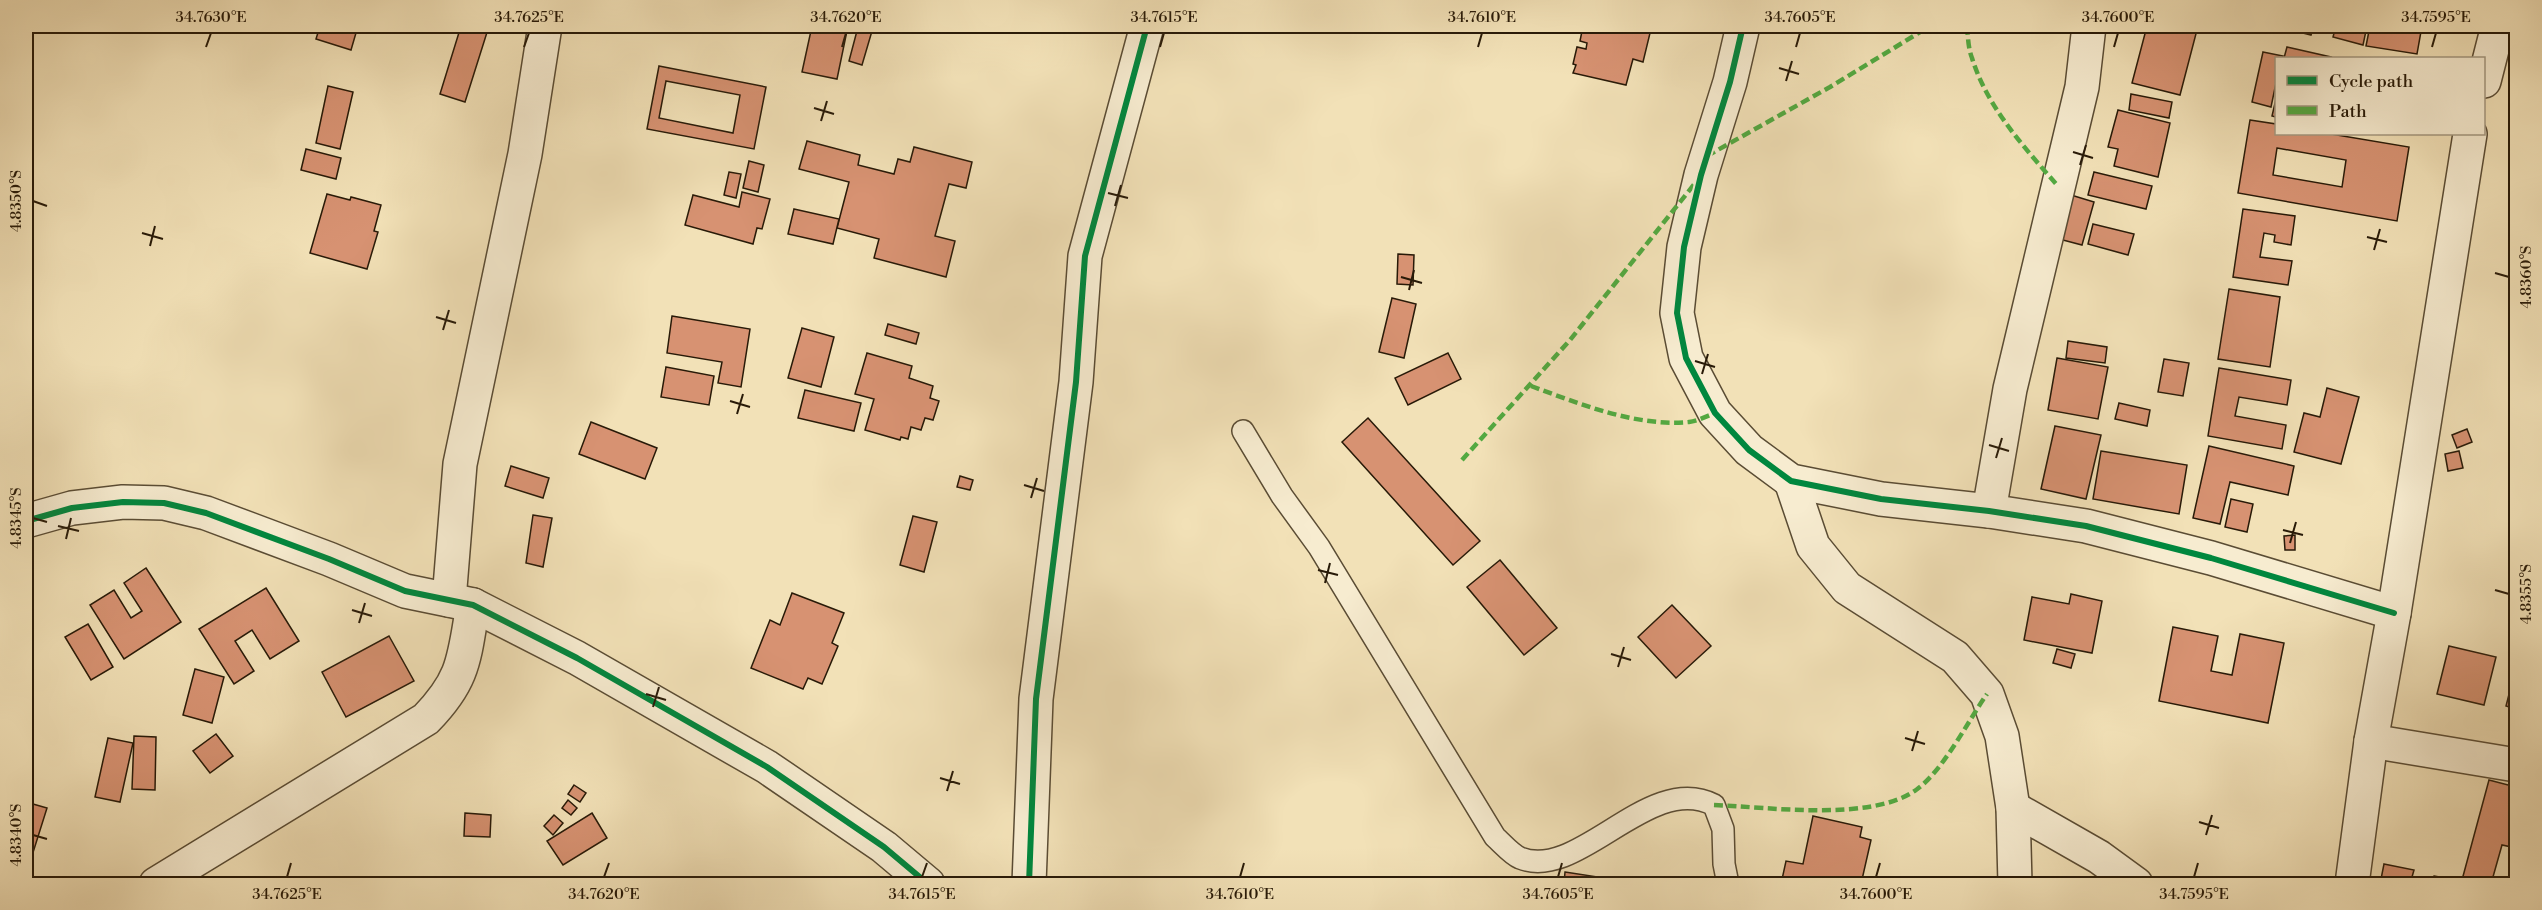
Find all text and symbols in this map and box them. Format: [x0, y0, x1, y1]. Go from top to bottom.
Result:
text: 34.7630°E [175, 8, 247, 27]
text: 34.7625°E [494, 8, 564, 27]
text: 34.7620°E [810, 8, 882, 27]
text: 34.7615°E [1130, 8, 1198, 27]
text: 34.7610°E [1448, 8, 1516, 27]
text: 34.7605°E [1764, 8, 1836, 27]
text: 34.7600°E [2082, 8, 2154, 27]
text: 34.7595°E [2401, 8, 2471, 27]
legend [2275, 57, 2485, 135]
text: Cycle path [2329, 70, 2413, 93]
text: Path [2329, 100, 2367, 123]
text: 4.8350°S [7, 170, 26, 232]
text: 4.8360°S [2517, 246, 2536, 308]
text: 4.8345°S [7, 487, 26, 549]
text: 4.8355°S [2517, 564, 2536, 624]
text: 4.8340°S [7, 804, 26, 866]
text: 34.7625°E [252, 885, 322, 904]
text: 34.7620°E [568, 885, 640, 904]
text: 34.7615°E [888, 885, 956, 904]
text: 34.7610°E [1206, 885, 1274, 904]
text: 34.7605°E [1522, 885, 1594, 904]
text: 34.7600°E [1840, 885, 1912, 904]
text: 34.7595°E [2159, 885, 2229, 904]

